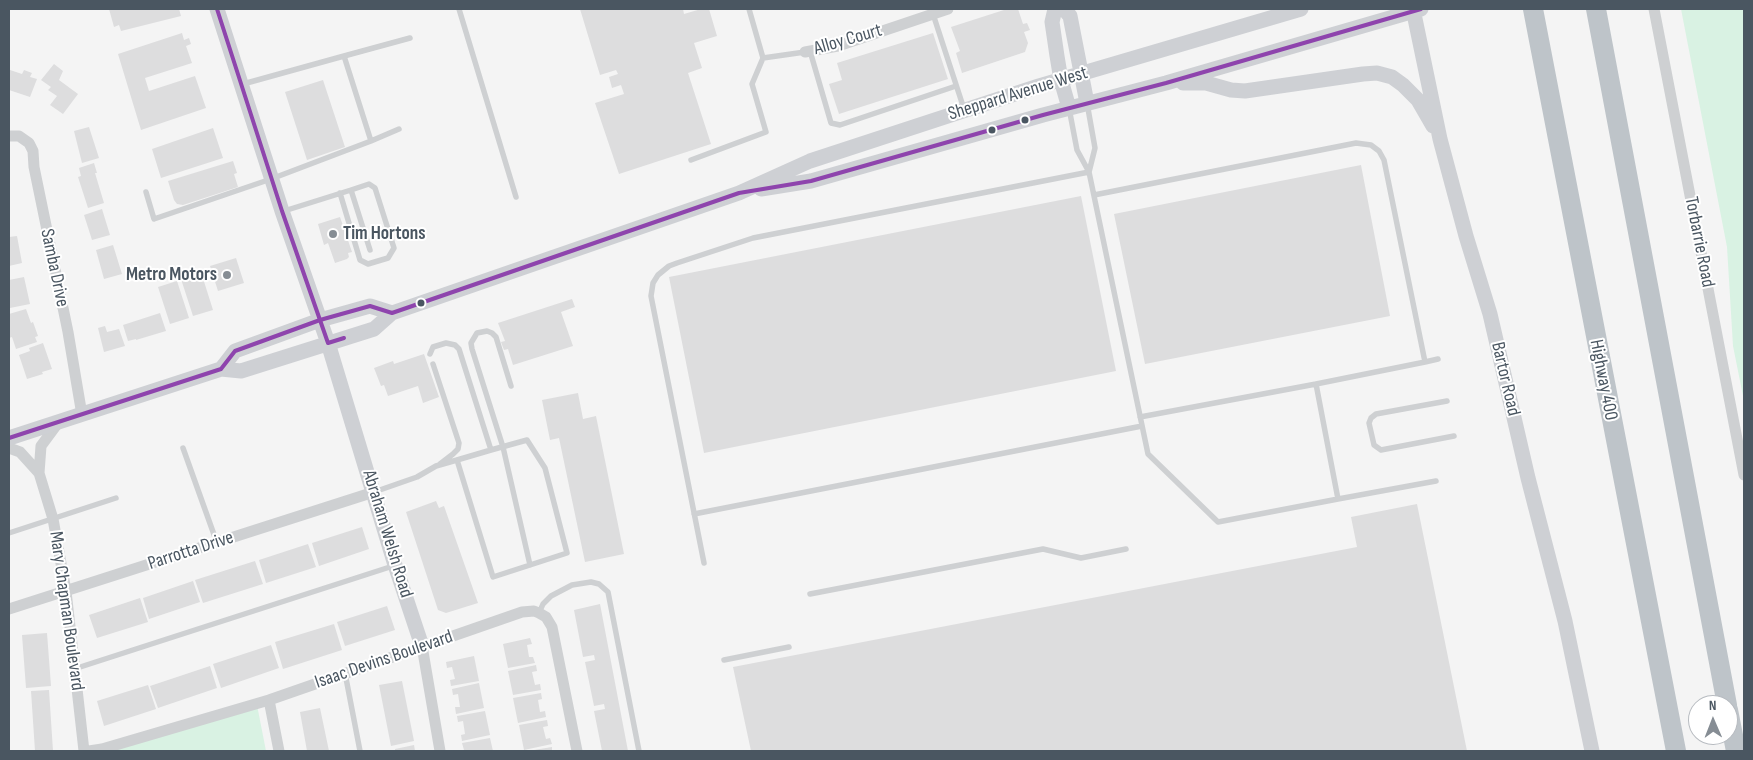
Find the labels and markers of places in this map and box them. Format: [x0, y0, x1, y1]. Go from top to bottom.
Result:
unlabelled marker [1020, 115, 1030, 125]
unlabelled marker [987, 125, 997, 135]
place label: Tim Hortons [343, 223, 425, 245]
marker: Tim Hortons [327, 228, 339, 240]
place label: Metro Motors [126, 264, 217, 286]
marker: Metro Motors [221, 269, 233, 281]
unlabelled marker [416, 298, 426, 308]

